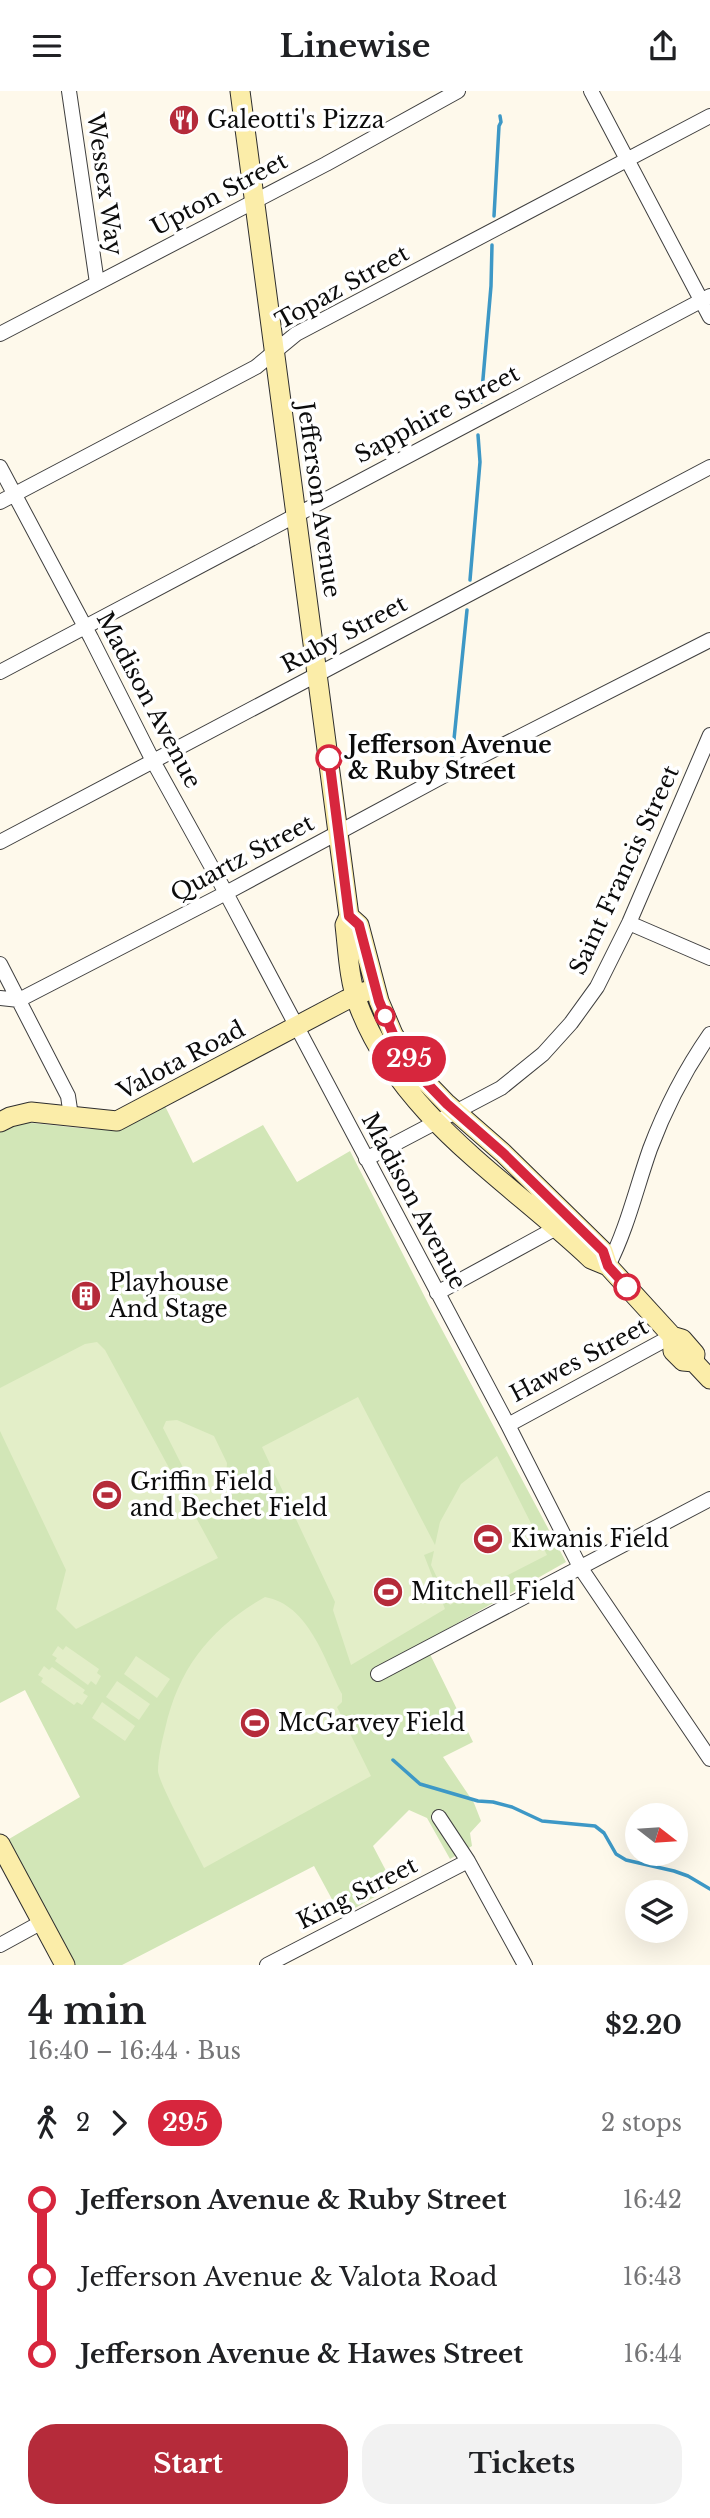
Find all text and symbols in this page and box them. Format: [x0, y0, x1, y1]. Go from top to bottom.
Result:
text: Linewise [280, 26, 430, 66]
icon: menu [28, 27, 66, 65]
icon: share [644, 27, 682, 65]
restaurant icon: Galeotti's Pizza [167, 103, 201, 137]
place label: Galeotti's Pizza [207, 106, 385, 134]
street label: Wessex Way [81, 110, 129, 257]
street label: Upton Street [146, 146, 292, 242]
street label: Topaz Street [271, 239, 414, 335]
street label: Sapphire Street [350, 359, 524, 469]
street label: Jefferson Avenue [291, 398, 347, 599]
street label: Ruby Street [277, 589, 412, 679]
street label: Madison Avenue [91, 607, 207, 793]
place label: Jefferson Avenue & Ruby Street [344, 731, 552, 785]
marker: Jefferson Avenue & Ruby Street [316, 745, 342, 771]
street label: Saint Francis Street [563, 761, 685, 979]
street label: Quartz Street [166, 808, 319, 908]
unlabelled marker [375, 1006, 395, 1026]
street label: Valota Road [112, 1015, 249, 1106]
line badge: 295 [369, 1036, 449, 1082]
text: 295 [386, 1044, 432, 1073]
street label: Madison Avenue [356, 1108, 472, 1294]
place label: Playhouse And Stage [108, 1269, 229, 1323]
unlabelled marker [614, 1274, 640, 1300]
building icon: Playhouse And Stage [69, 1279, 103, 1313]
street label: Hawes Street [505, 1312, 653, 1408]
place label: Griffin Field and Bechet Field [130, 1468, 328, 1522]
sports icon: Griffin Field and Bechet Field [90, 1478, 124, 1512]
sports icon: Kiwanis Field [471, 1522, 505, 1556]
place label: Kiwanis Field [511, 1525, 669, 1553]
sports icon: Mitchell Field [371, 1575, 405, 1609]
place label: Mitchell Field [411, 1578, 575, 1606]
sports icon: McGarvey Field [238, 1706, 272, 1740]
place label: McGarvey Field [278, 1709, 465, 1737]
north arrow [625, 1803, 688, 1865]
map controls [625, 1803, 688, 1943]
street label: King Street [292, 1851, 422, 1935]
button: layers [625, 1880, 688, 1943]
text: 4 min [28, 1987, 147, 2034]
text: $2.20 [605, 2009, 682, 2041]
text: 16:40 – 16:44 · Bus [28, 2037, 241, 2065]
icon: walk [28, 2104, 66, 2142]
icon: forward [100, 2104, 138, 2142]
text: 295 [162, 2108, 208, 2137]
text: 2 [76, 2109, 90, 2137]
text: 2 stops [601, 2109, 682, 2137]
text: Jefferson Avenue & Ruby Street [80, 2184, 507, 2216]
text: 16:42 [623, 2186, 682, 2214]
text: Jefferson Avenue & Valota Road [80, 2261, 498, 2293]
text: 16:43 [623, 2263, 682, 2291]
text: Jefferson Avenue & Hawes Street [80, 2338, 523, 2370]
text: 16:44 [623, 2340, 682, 2368]
button: Start [28, 2424, 348, 2504]
button: Tickets [362, 2424, 682, 2504]

